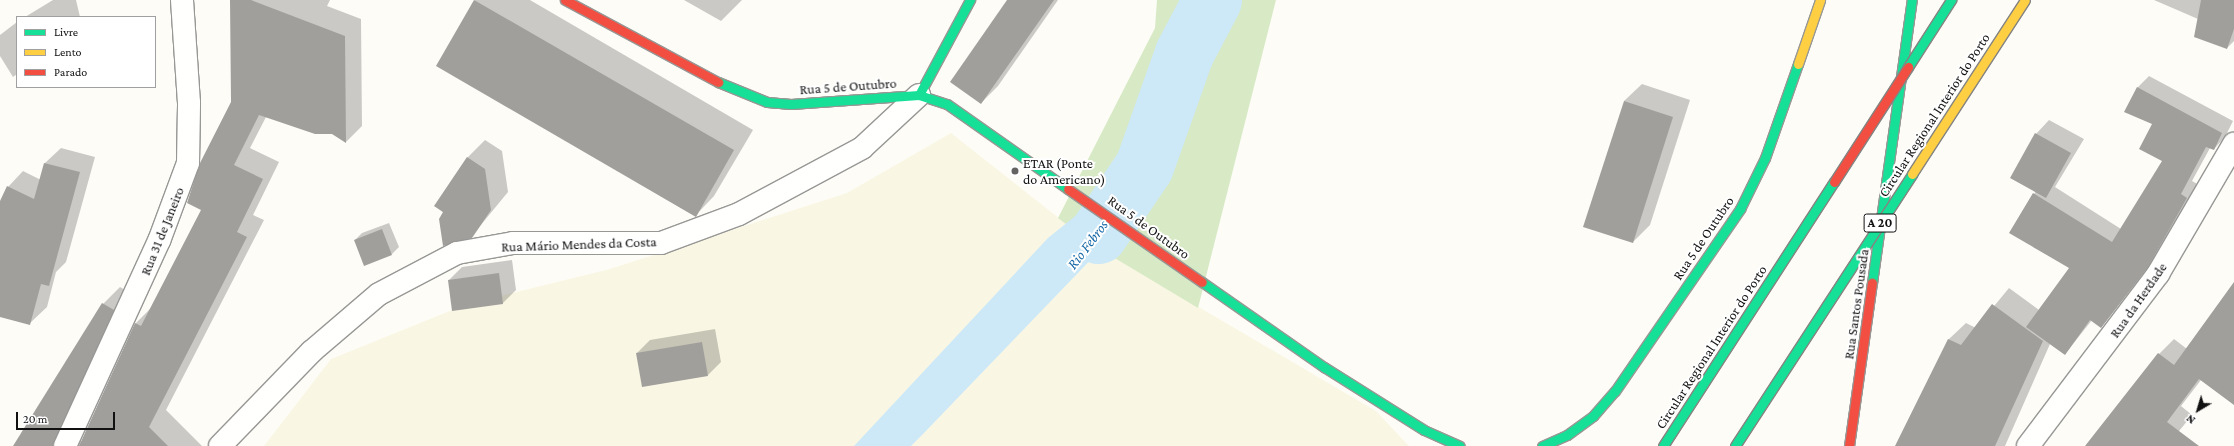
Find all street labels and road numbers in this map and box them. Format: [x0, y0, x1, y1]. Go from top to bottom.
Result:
street label: Circular Regional Interior do Porto [1875, 30, 1993, 200]
street label: Rua 5 de Outubro [799, 74, 897, 98]
street label: Rua 31 de Janeiro [137, 184, 187, 278]
street label: Rua 5 de Outubro [1105, 192, 1193, 262]
street label: Rua 5 de Outubro [1669, 193, 1737, 283]
road number: A 20 [1863, 212, 1897, 234]
street label: Rua Mário Mendes da Costa [501, 233, 657, 255]
street label: Rua Santos Pousada [1840, 248, 1872, 360]
street label: Rua da Herdade [2106, 259, 2170, 341]
street label: Circular Regional Interior do Porto [1652, 262, 1770, 432]

